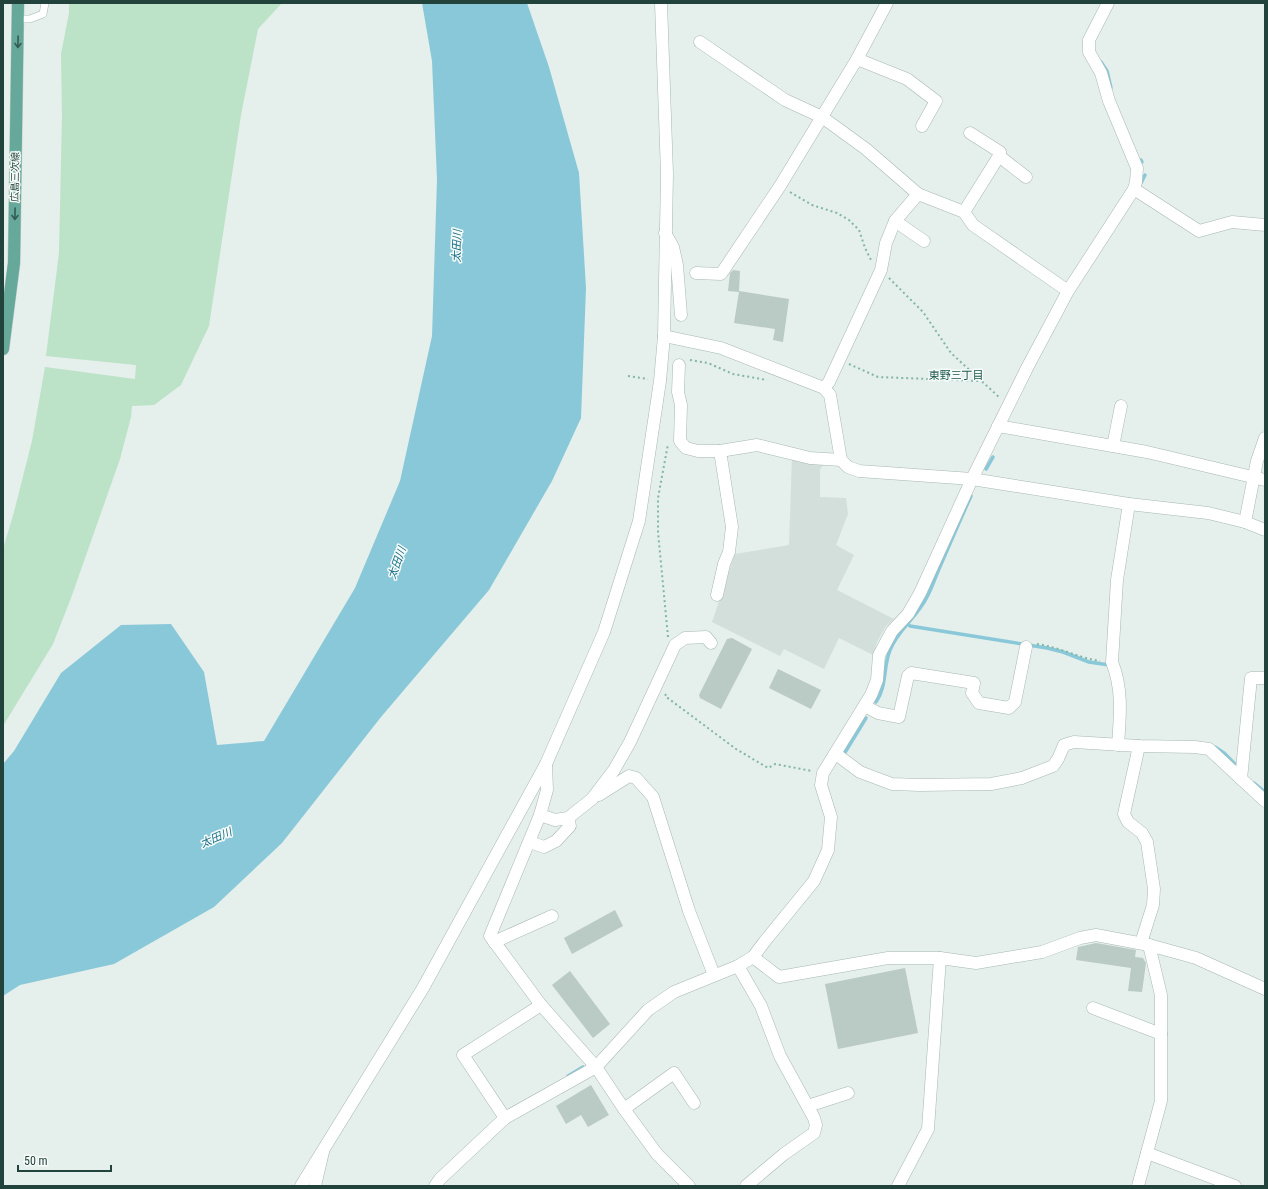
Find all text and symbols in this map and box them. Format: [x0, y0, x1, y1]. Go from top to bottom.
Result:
one-way arrow [14, 35, 21, 48]
street label: 広島三次線 [9, 152, 21, 202]
one-way arrow [11, 207, 19, 220]
water label: 太田川 [450, 228, 464, 263]
district label: 東野三丁目 [929, 369, 984, 382]
water label: 太田川 [385, 544, 409, 581]
water label: 太田川 [198, 825, 235, 850]
scale bar [18, 1147, 111, 1173]
text: 50 m [24, 1154, 48, 1168]

